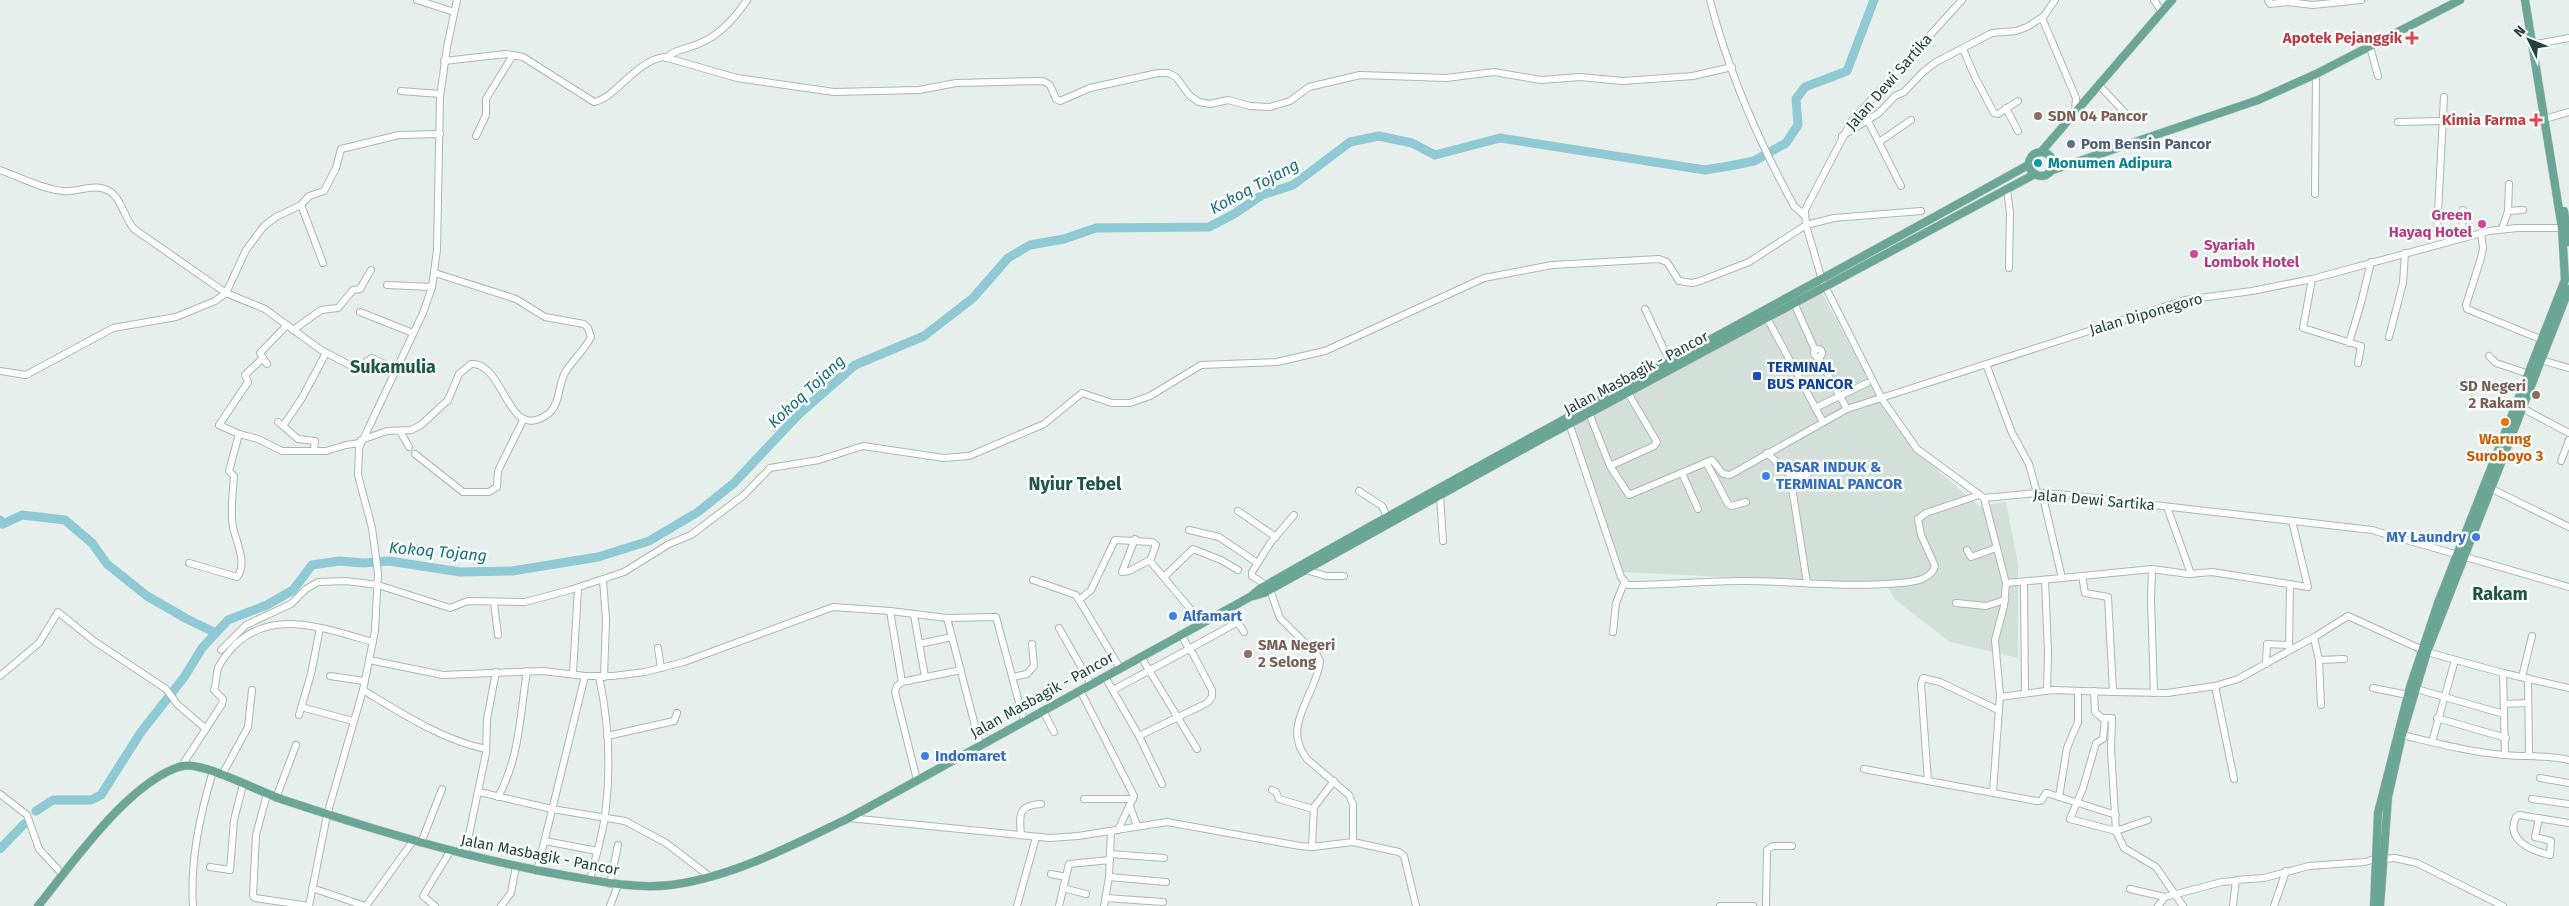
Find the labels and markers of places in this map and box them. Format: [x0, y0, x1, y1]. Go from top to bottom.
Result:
place label: Apotek Pejanggik [2282, 29, 2403, 47]
marker: Apotek Pejanggik [2406, 32, 2418, 44]
place label: SDN 04 Pancor [2048, 107, 2148, 125]
marker: SDN 04 Pancor [2032, 110, 2044, 122]
place label: Kimia Farma [2442, 111, 2526, 129]
marker: Kimia Farma [2530, 114, 2542, 126]
place label: Pom Bensin Pancor [2081, 135, 2212, 153]
marker: Pom Bensin Pancor [2065, 138, 2077, 150]
place label: Monumen Adipura [2048, 154, 2172, 172]
marker: Monumen Adipura [2032, 157, 2044, 169]
place label: Green Hayaq Hotel [2389, 206, 2473, 241]
marker: Green Hayaq Hotel [2476, 218, 2488, 230]
place label: Syariah Lombok Hotel [2204, 236, 2300, 271]
marker: Syariah Lombok Hotel [2188, 248, 2200, 260]
place label: TERMINAL BUS PANCOR [1767, 358, 1854, 393]
marker: TERMINAL BUS PANCOR [1751, 370, 1763, 382]
place label: SD Negeri 2 Rakam [2459, 377, 2526, 412]
marker: SD Negeri 2 Rakam [2530, 389, 2542, 401]
marker: Warung Suroboyo 3 [2499, 416, 2511, 428]
place label: Warung Suroboyo 3 [2467, 430, 2544, 465]
place label: PASAR INDUK & TERMINAL PANCOR [1776, 458, 1903, 493]
marker: PASAR INDUK & TERMINAL PANCOR [1760, 470, 1772, 482]
place label: MY Laundry [2386, 528, 2466, 546]
marker: MY Laundry [2470, 531, 2482, 543]
place label: Alfamart [1182, 607, 1242, 625]
marker: Alfamart [1167, 610, 1179, 622]
place label: SMA Negeri 2 Selong [1258, 636, 1335, 671]
marker: SMA Negeri 2 Selong [1242, 648, 1254, 660]
place label: Indomaret [935, 747, 1007, 765]
marker: Indomaret [919, 750, 931, 762]

